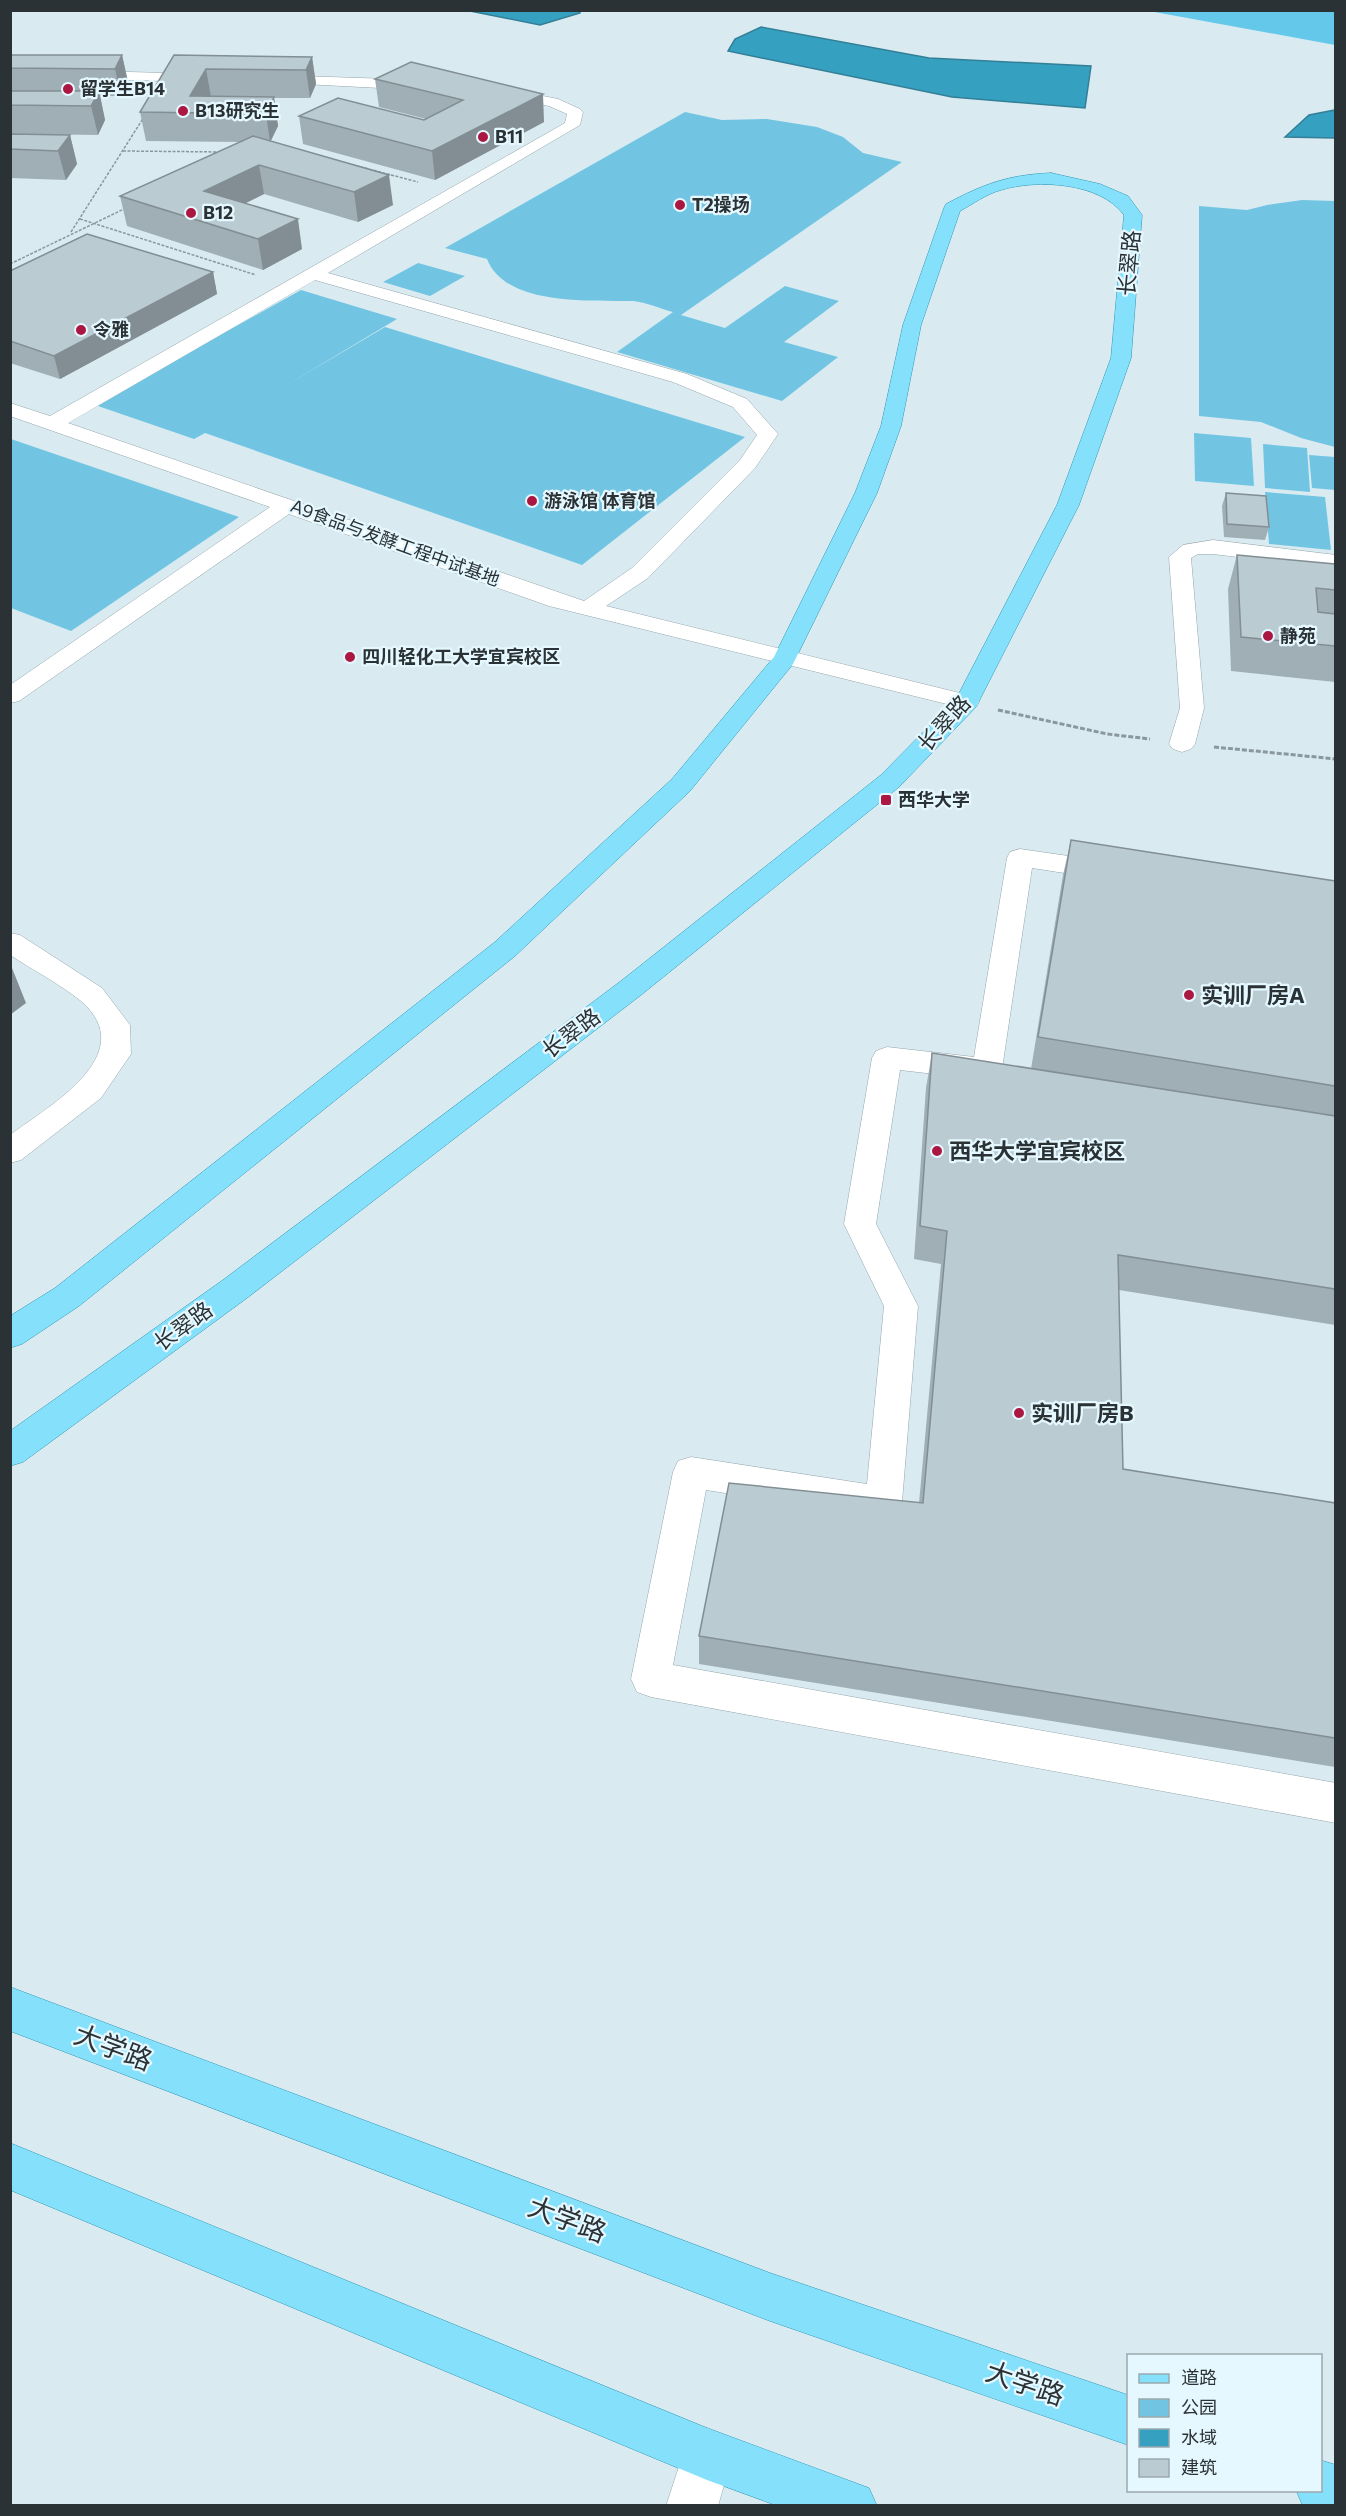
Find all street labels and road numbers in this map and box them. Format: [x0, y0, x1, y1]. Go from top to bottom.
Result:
street label: 长翠路 [1112, 229, 1145, 297]
street label: A9食品与发酵工程中试基地 [288, 494, 503, 590]
street label: 长翠路 [912, 689, 976, 756]
street label: 长翠路 [536, 1002, 605, 1063]
street label: 长翠路 [148, 1295, 217, 1356]
street label: 大学路 [70, 2017, 157, 2077]
street label: 大学路 [524, 2189, 611, 2249]
street label: 大学路 [982, 2354, 1069, 2411]

